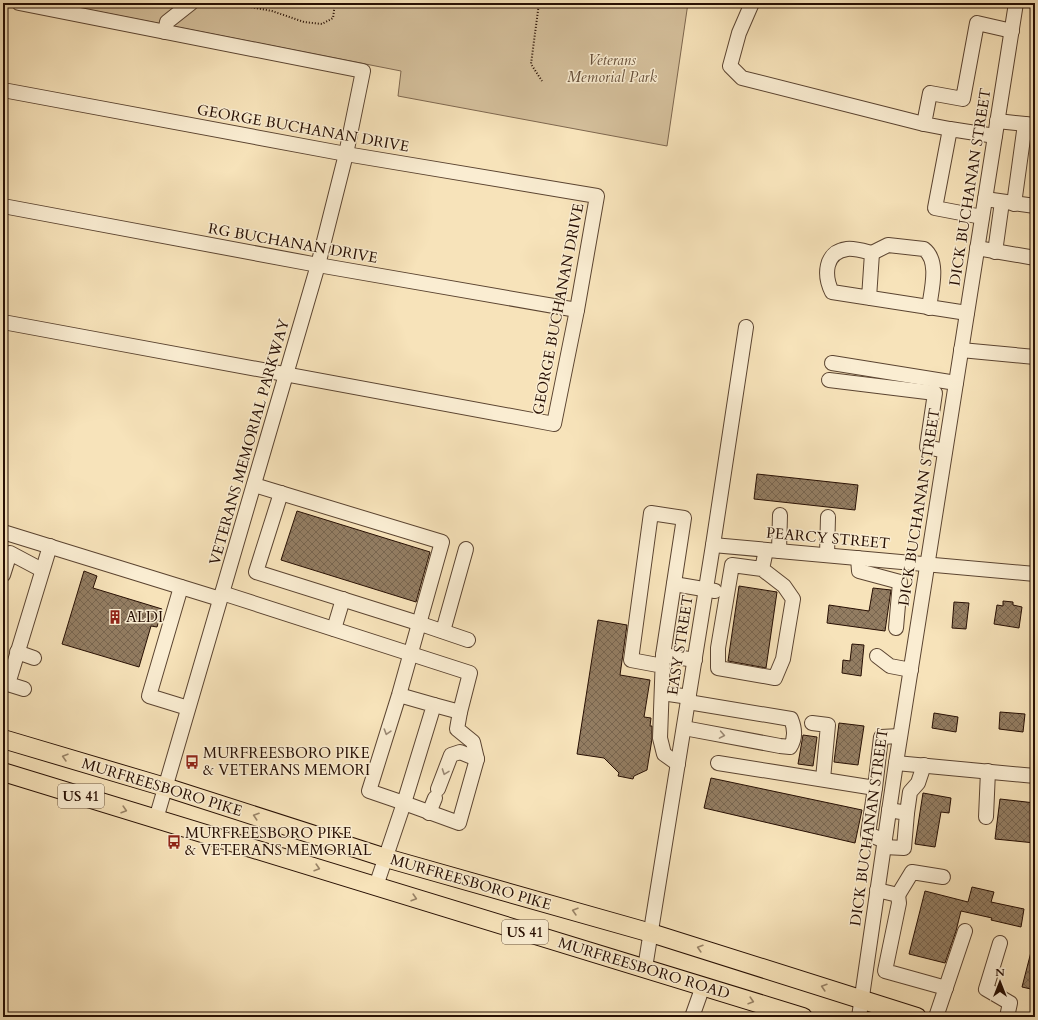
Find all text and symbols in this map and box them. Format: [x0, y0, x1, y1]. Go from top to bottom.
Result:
park label: Veterans Memorial Park [567, 50, 658, 87]
street label: DICK BUCHANAN STREET [944, 87, 996, 287]
street label: GEORGE BUCHANAN DRIVE [195, 99, 411, 157]
street label: GEORGE BUCHANAN DRIVE [528, 202, 588, 416]
street label: RG BUCHANAN DRIVE [207, 218, 379, 268]
street label: VETERANS MEMORIAL PARKWAY [204, 316, 294, 567]
street label: DICK BUCHANAN STREET [893, 407, 945, 607]
street label: PEARCY STREET [765, 523, 891, 553]
street label: EASY STREET [662, 594, 698, 696]
place label: ALDI [126, 607, 163, 627]
building icon: ALDI [107, 609, 123, 625]
street label: DICK BUCHANAN STREET [845, 727, 893, 927]
one-way arrow [383, 729, 392, 736]
one-way arrow [719, 731, 725, 739]
place label: MURFREESBORO PIKE & VETERANS MEMORI [203, 743, 370, 780]
one-way arrow [61, 753, 68, 762]
street label: MURFREESBORO PIKE [79, 753, 245, 821]
bus stop icon: MURFREESBORO PIKE & VETERANS MEMORI [184, 754, 200, 770]
one-way arrow [441, 769, 449, 776]
road number: US 41 [58, 784, 104, 808]
one-way arrow [121, 805, 128, 814]
one-way arrow [252, 812, 259, 821]
place label: MURFREESBORO PIKE & VETERANS MEMORIAL [185, 823, 373, 860]
bus stop icon: MURFREESBORO PIKE & VETERANS MEMORIAL [166, 834, 182, 850]
street label: MURFREESBORO PIKE [388, 849, 554, 915]
one-way arrow [313, 863, 320, 872]
one-way arrow [410, 893, 417, 902]
one-way arrow [572, 908, 579, 916]
road number: US 41 [502, 920, 548, 944]
street label: MURFREESBORO ROAD [556, 932, 732, 1004]
one-way arrow [697, 944, 704, 953]
north arrow [980, 962, 1020, 1002]
text: N [995, 965, 1005, 980]
one-way arrow [821, 983, 828, 992]
one-way arrow [748, 996, 755, 1005]

